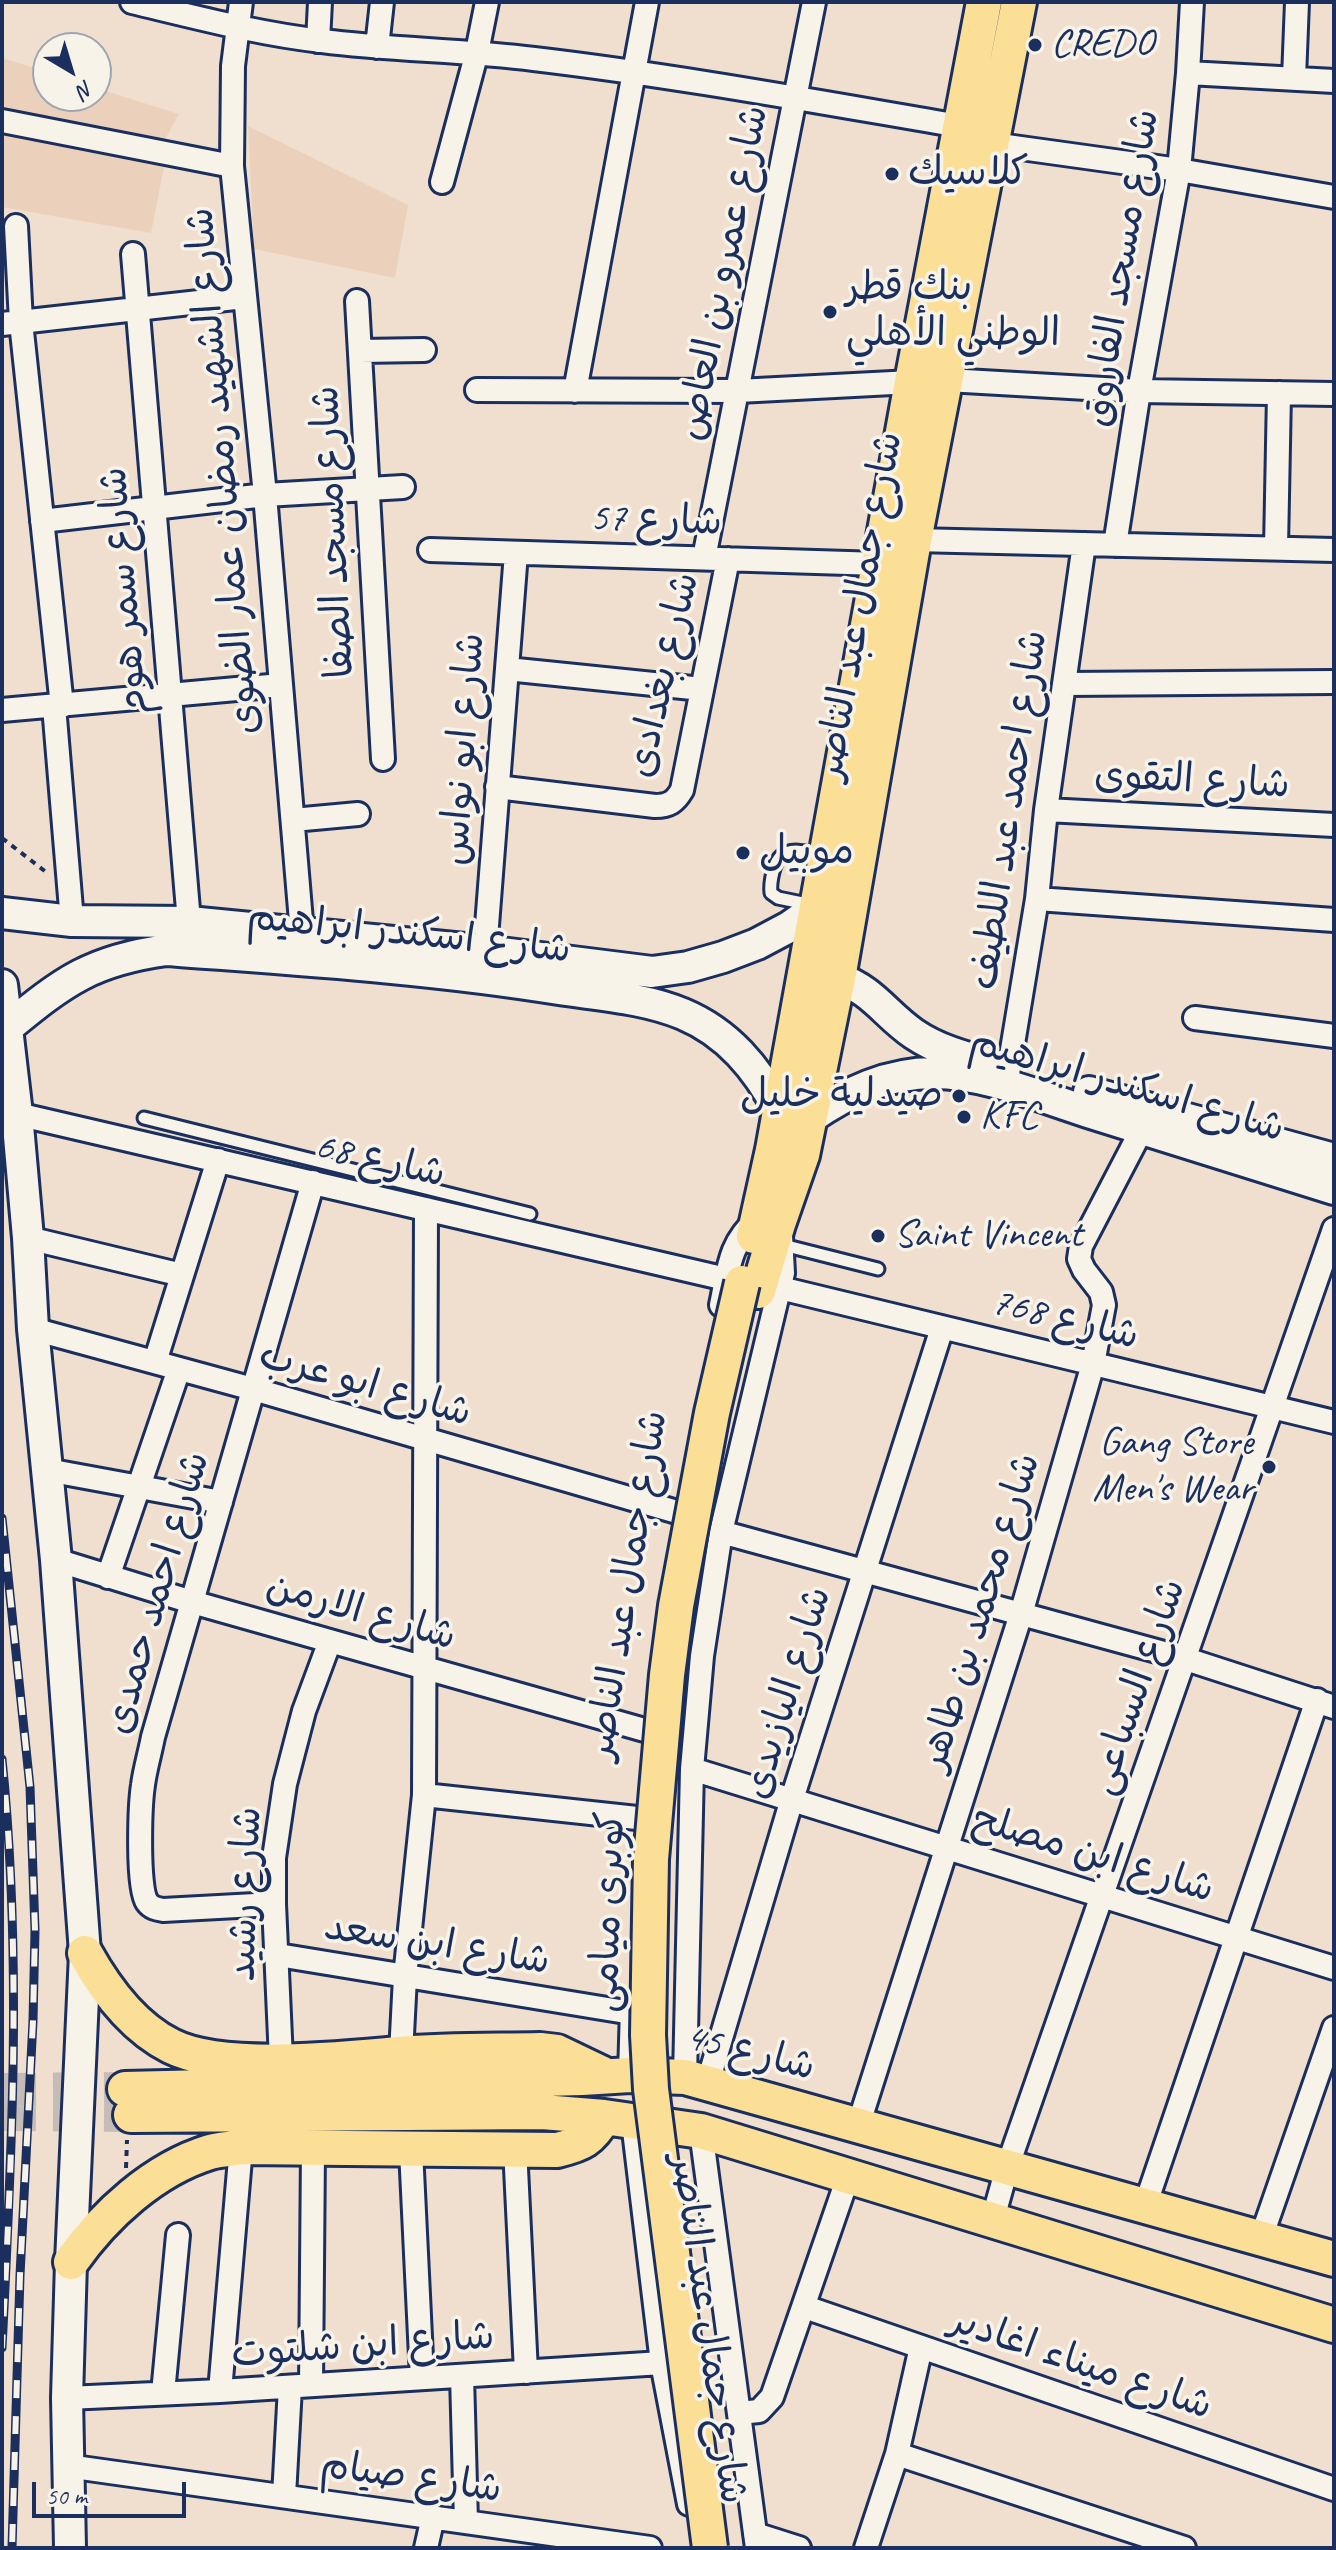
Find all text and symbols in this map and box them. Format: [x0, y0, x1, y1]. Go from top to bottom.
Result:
place label: CREDO [1051, 21, 1154, 69]
north arrow [32, 32, 112, 112]
marker: CREDO [1026, 36, 1044, 54]
text: N [72, 74, 100, 105]
street label: شارع عمرو بن العاص [668, 101, 780, 445]
street label: شارع مسجد الفاروق [1073, 106, 1171, 430]
place label: كلاسيك [908, 150, 1029, 198]
marker: كلاسيك [883, 165, 901, 183]
street label: شارع الشهيد رمضان عمار الضوى [177, 206, 271, 736]
place label: بنك قطر الوطني الأهلي [846, 265, 1060, 359]
marker: بنك قطر الوطني الأهلي [821, 303, 839, 321]
street label: شارع مسجد الصفا [302, 384, 366, 680]
street label: شارع جمال عبد الناصر [806, 428, 914, 784]
street label: شارع سمر هوم [90, 465, 160, 717]
street label: شارع 57 [589, 495, 723, 547]
street label: شارع بغدادى [617, 568, 711, 782]
street label: شارع احمد عبد اللطيف [961, 627, 1059, 993]
street label: شارع ابو نواس [432, 631, 496, 867]
street label: شارع التقوى [1093, 752, 1291, 810]
place label: موبيل [759, 829, 854, 877]
marker: موبيل [734, 844, 752, 862]
street label: شارع اسكندر ابراهيم [245, 893, 573, 975]
street label: شارع اسكندر ابراهيم [964, 1018, 1290, 1154]
place label: صيدلية خليل [740, 1072, 943, 1120]
marker: صيدلية خليل [950, 1087, 968, 1105]
place label: KFC [980, 1093, 1038, 1141]
marker: KFC [955, 1108, 973, 1126]
street label: شارع 68 [310, 1123, 450, 1199]
place label: Saint Vincent [894, 1212, 1082, 1260]
marker: Saint Vincent [869, 1227, 887, 1245]
street label: شارع 768 [986, 1279, 1144, 1361]
street label: شارع ابو عرب [253, 1332, 477, 1438]
street label: شارع جمال عبد الناصر [577, 1407, 679, 1763]
place label: Gang Store Men's Wear [1093, 1420, 1253, 1514]
street label: شارع احمد حمدى [95, 1446, 221, 1740]
street label: شارع محمد بن طاهر [910, 1448, 1052, 1776]
marker: Gang Store Men's Wear [1260, 1458, 1278, 1476]
street label: شارع الارمن [261, 1562, 461, 1662]
street label: شارع السباعى [1079, 1573, 1197, 1801]
street label: شارع اليازيدى [733, 1581, 843, 1805]
street label: شارع ابن مصلح [966, 1795, 1220, 1915]
street label: شارع رشيد [219, 1806, 273, 1982]
street label: كوبرى ميامى [582, 1811, 636, 2013]
street label: شارع ابن سعد [321, 1903, 553, 1987]
street label: شارع 45 [680, 2014, 820, 2092]
street label: شارع جمال عبد الناصر [660, 2151, 756, 2507]
street label: شارع ميناء اغادير [944, 2297, 1218, 2431]
street label: شارع ابن شلتوت [230, 2313, 496, 2379]
street label: شارع صيام [317, 2442, 505, 2514]
scale bar [36, 2466, 190, 2516]
text: 50 m [46, 2481, 87, 2511]

